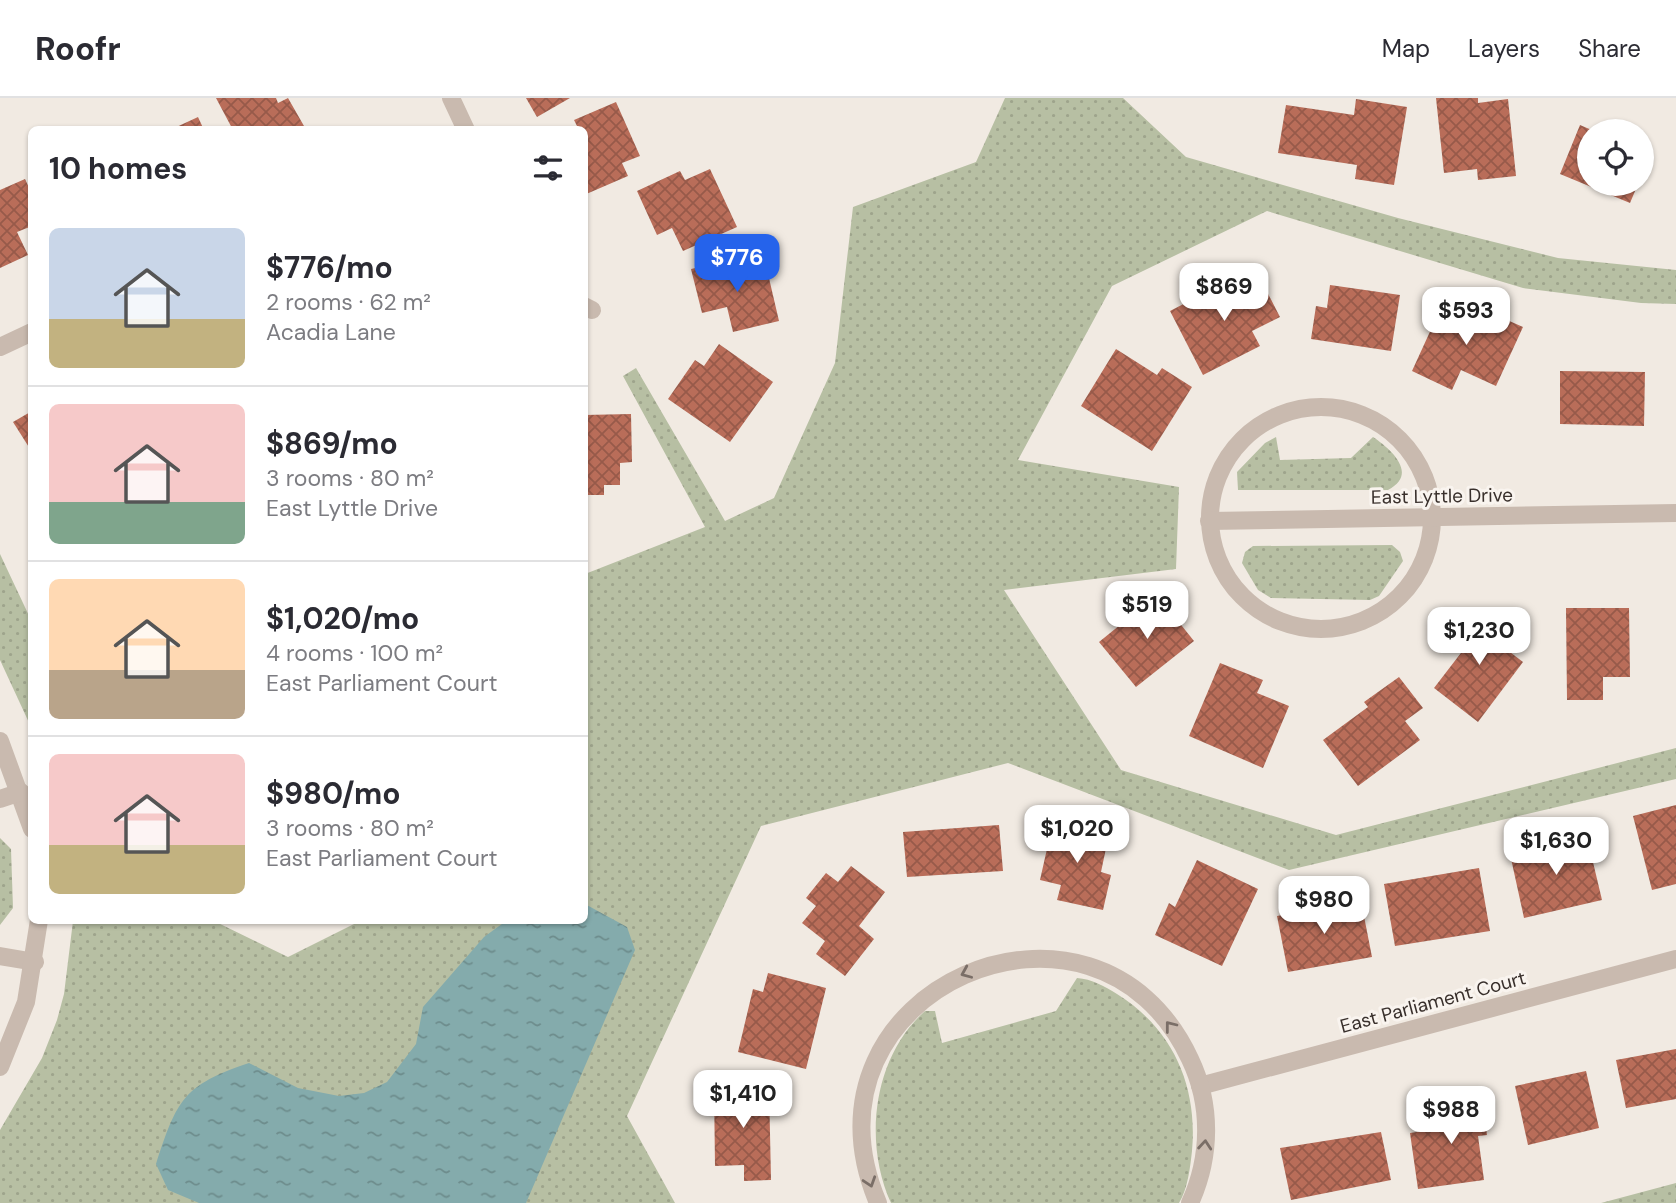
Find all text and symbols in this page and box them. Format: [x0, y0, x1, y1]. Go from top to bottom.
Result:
text: Roofr [35, 27, 121, 70]
text: Map [1382, 33, 1430, 64]
text: Layers [1468, 33, 1540, 64]
text: Share [1578, 33, 1641, 64]
map controls [1577, 119, 1654, 196]
button: locate [1577, 119, 1654, 196]
text: 10 homes [49, 149, 187, 188]
icon: filters [529, 149, 567, 187]
pin: $776 [696, 234, 778, 294]
text: $776 [711, 242, 763, 272]
text: $776/mo [266, 248, 393, 287]
icon: home [105, 256, 189, 340]
pin: $869 [1183, 264, 1265, 323]
text: $869 [1195, 271, 1253, 301]
text: 2 rooms · 62 m² [266, 287, 431, 317]
pin: $593 [1425, 288, 1507, 347]
text: $593 [1438, 295, 1494, 325]
text: Acadia Lane [266, 317, 396, 347]
text: $869/mo [266, 424, 398, 463]
icon: home [105, 432, 189, 516]
text: 3 rooms · 80 m² [266, 463, 434, 493]
street label: East Lyttle Drive [1371, 482, 1513, 510]
text: East Lyttle Drive [266, 493, 438, 523]
pin: $519 [1106, 582, 1188, 641]
text: $519 [1121, 589, 1173, 619]
text: $1,020/mo [266, 599, 419, 638]
icon: home [105, 607, 189, 691]
pin: $1,230 [1422, 608, 1536, 667]
text: $1,230 [1443, 615, 1515, 645]
text: 4 rooms · 100 m² [266, 638, 443, 668]
text: East Parliament Court [266, 668, 497, 698]
text: $980/mo [266, 774, 401, 813]
icon: home [105, 782, 189, 866]
pin: $1,020 [1020, 806, 1134, 865]
text: 3 rooms · 80 m² [266, 813, 434, 843]
text: $1,020 [1040, 813, 1114, 843]
pin: $1,630 [1499, 818, 1613, 877]
text: $1,630 [1520, 825, 1592, 855]
text: East Parliament Court [266, 843, 497, 873]
pin: $980 [1283, 876, 1365, 936]
text: $980 [1294, 884, 1354, 914]
one-way arrow [960, 965, 973, 979]
street label: East Parliament Court [1337, 965, 1529, 1039]
one-way arrow [1165, 1021, 1178, 1033]
pin: $1,410 [686, 1070, 800, 1130]
text: $1,410 [709, 1078, 777, 1108]
pin: $988 [1410, 1086, 1492, 1146]
text: $988 [1422, 1094, 1480, 1124]
one-way arrow [1197, 1140, 1212, 1151]
one-way arrow [862, 1175, 876, 1187]

